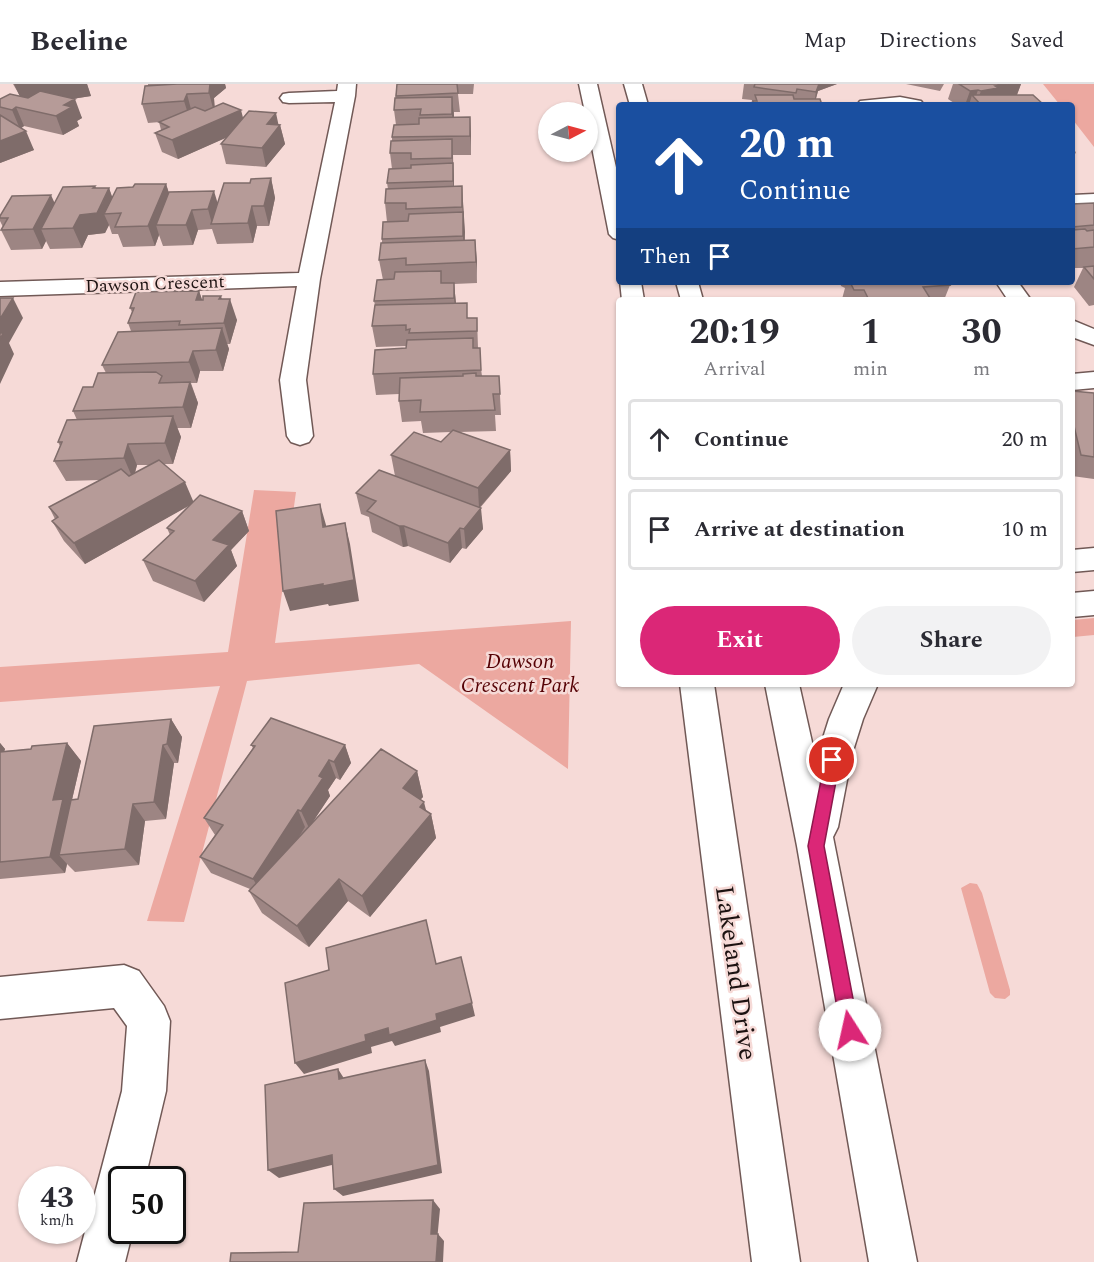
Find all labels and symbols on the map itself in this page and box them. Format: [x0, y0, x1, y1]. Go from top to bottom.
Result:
north arrow [538, 102, 598, 162]
street label: Dawson Crescent [85, 268, 225, 300]
park label: Dawson Crescent Park [461, 646, 579, 702]
pin [806, 734, 857, 785]
street label: Lakeland Drive [704, 883, 768, 1063]
position arrow [818, 998, 882, 1062]
speed limit sign: 50 [108, 1166, 186, 1244]

